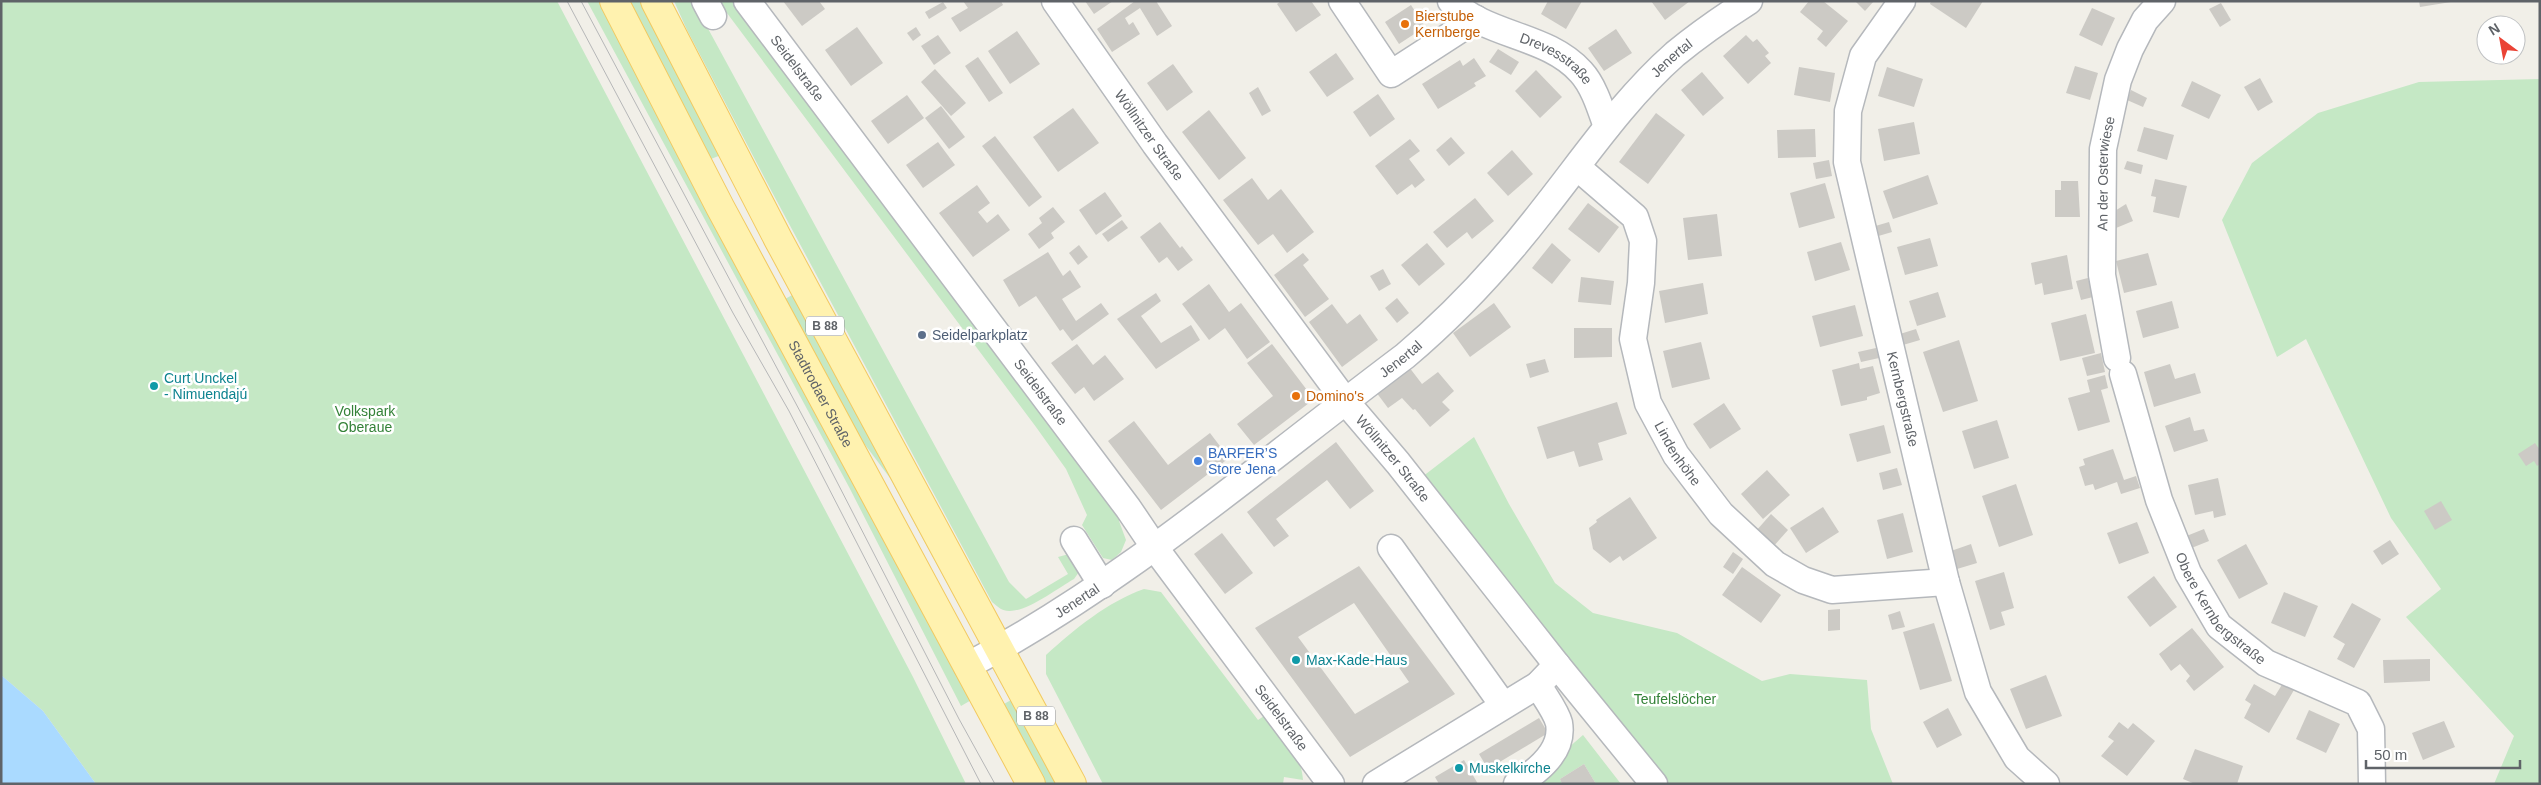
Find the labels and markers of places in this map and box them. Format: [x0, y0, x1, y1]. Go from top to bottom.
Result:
place label: Bierstube Kernberge [1415, 8, 1481, 40]
marker: Bierstube Kernberge [1399, 18, 1411, 30]
place label: Seidelparkplatz [932, 327, 1028, 343]
marker: Seidelparkplatz [916, 329, 928, 341]
place label: Curt Unckel - Nimuendajú [164, 370, 247, 402]
marker: Curt Unckel - Nimuendajú [148, 380, 160, 392]
place label: Domino's [1306, 388, 1364, 404]
marker: Domino's [1290, 390, 1302, 402]
place label: BARFER’S Store Jena [1208, 445, 1277, 477]
marker: BARFER’S Store Jena [1192, 455, 1204, 467]
place label: Max-Kade-Haus [1306, 652, 1407, 668]
marker: Max-Kade-Haus [1290, 654, 1302, 666]
place label: Muskelkirche [1469, 760, 1551, 776]
marker: Muskelkirche [1453, 762, 1465, 774]

